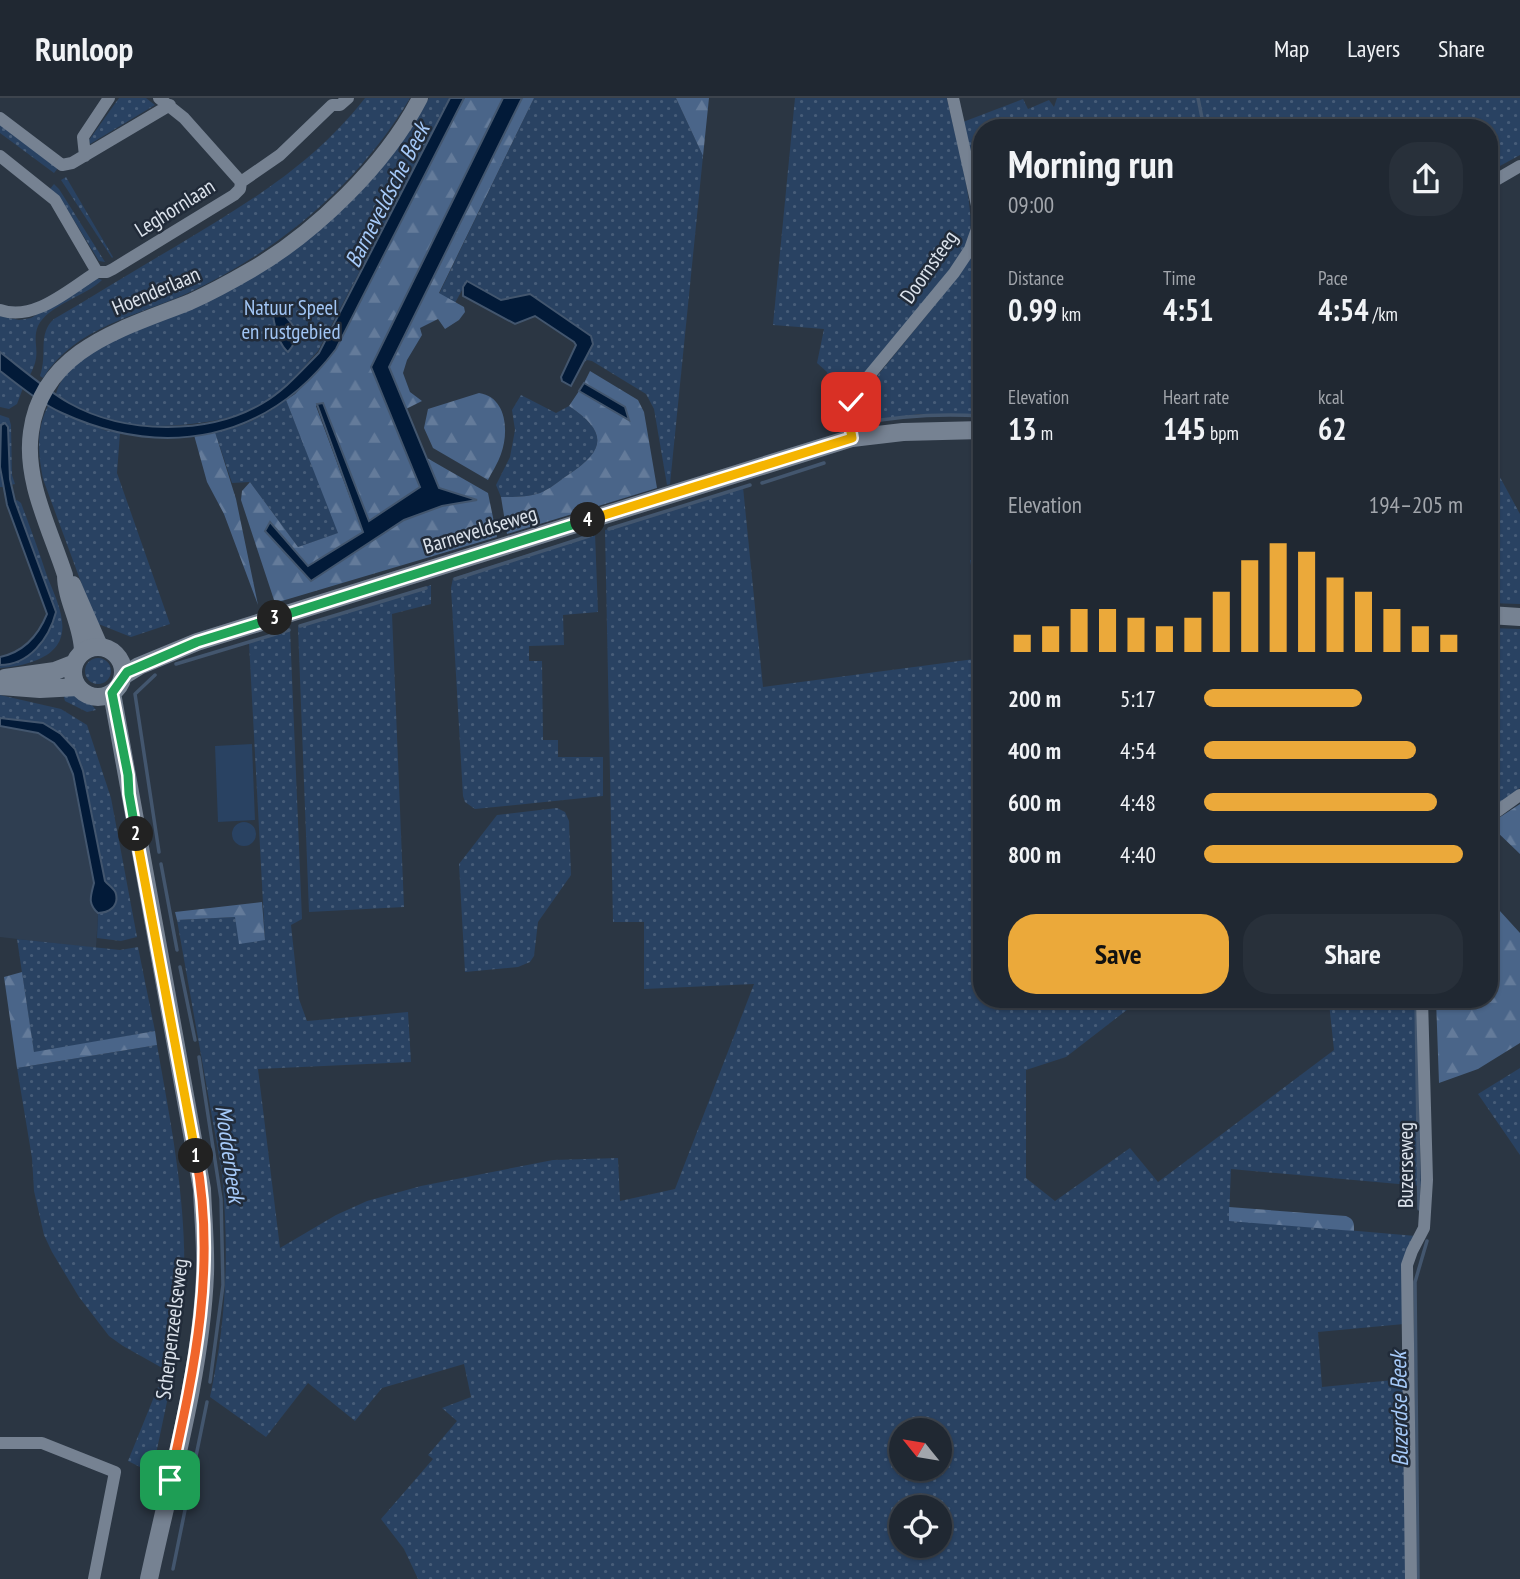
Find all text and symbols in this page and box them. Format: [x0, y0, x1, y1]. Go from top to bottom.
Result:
text: Runloop [35, 27, 133, 70]
text: Map [1274, 33, 1309, 64]
text: Layers [1347, 33, 1400, 64]
text: Share [1438, 33, 1485, 64]
water label: Barneveldsche Beek [338, 115, 437, 272]
text: Morning run [1008, 139, 1174, 188]
button: share [1389, 142, 1463, 216]
street label: Leghornlaan [130, 172, 220, 243]
text: 09:00 [1008, 190, 1054, 219]
street label: Doornsteeg [894, 225, 963, 308]
street label: Hoenderlaan [108, 260, 204, 321]
text: Distance [1008, 266, 1064, 290]
text: Time [1163, 266, 1196, 290]
text: Pace [1318, 266, 1348, 290]
text: 0.99 [1008, 290, 1057, 329]
text: 4:51 [1163, 290, 1214, 329]
text: 4:54 [1318, 290, 1369, 329]
park label: Natuur Speel en rustgebied [241, 294, 341, 345]
text: km [1057, 302, 1081, 326]
text: /km [1369, 302, 1398, 326]
pin [821, 372, 881, 432]
icon: check [832, 383, 870, 421]
text: Elevation [1008, 385, 1069, 409]
text: Heart rate [1163, 385, 1229, 409]
text: kcal [1318, 385, 1344, 409]
text: 13 [1008, 409, 1037, 448]
text: 145 [1163, 409, 1206, 448]
text: 62 [1318, 409, 1347, 448]
text: m [1037, 421, 1053, 445]
text: bpm [1206, 421, 1239, 445]
text: Elevation [1008, 490, 1082, 519]
text: 194–205 m [1369, 490, 1463, 519]
street label: Barneveldseweg [420, 499, 540, 560]
pin: 4 [570, 502, 606, 538]
text: 4 [583, 507, 592, 531]
pin: 3 [258, 601, 292, 636]
text: 3 [270, 605, 279, 629]
text: 200 m [1008, 684, 1061, 713]
text: 5:17 [1120, 684, 1156, 713]
text: 400 m [1008, 736, 1061, 765]
text: 4:54 [1120, 736, 1156, 765]
text: 600 m [1008, 788, 1061, 817]
text: 4:48 [1120, 788, 1156, 817]
pin: 2 [118, 816, 154, 852]
text: 2 [131, 821, 140, 845]
text: 800 m [1008, 840, 1061, 869]
text: 4:40 [1120, 840, 1156, 869]
button: Save [1008, 914, 1229, 994]
button: Share [1243, 914, 1463, 994]
water label: Modderbeek [209, 1103, 252, 1208]
street label: Buzerseweg [1392, 1122, 1419, 1208]
pin: 1 [178, 1138, 214, 1174]
text: 1 [191, 1143, 200, 1167]
street label: Scherpenzeelseweg [149, 1257, 194, 1401]
water label: Buzerdse Beek [1383, 1348, 1414, 1467]
north arrow [889, 1418, 952, 1480]
map controls [889, 1418, 952, 1558]
pin [140, 1450, 200, 1510]
icon: arrive [151, 1461, 189, 1499]
button: locate [889, 1495, 952, 1558]

